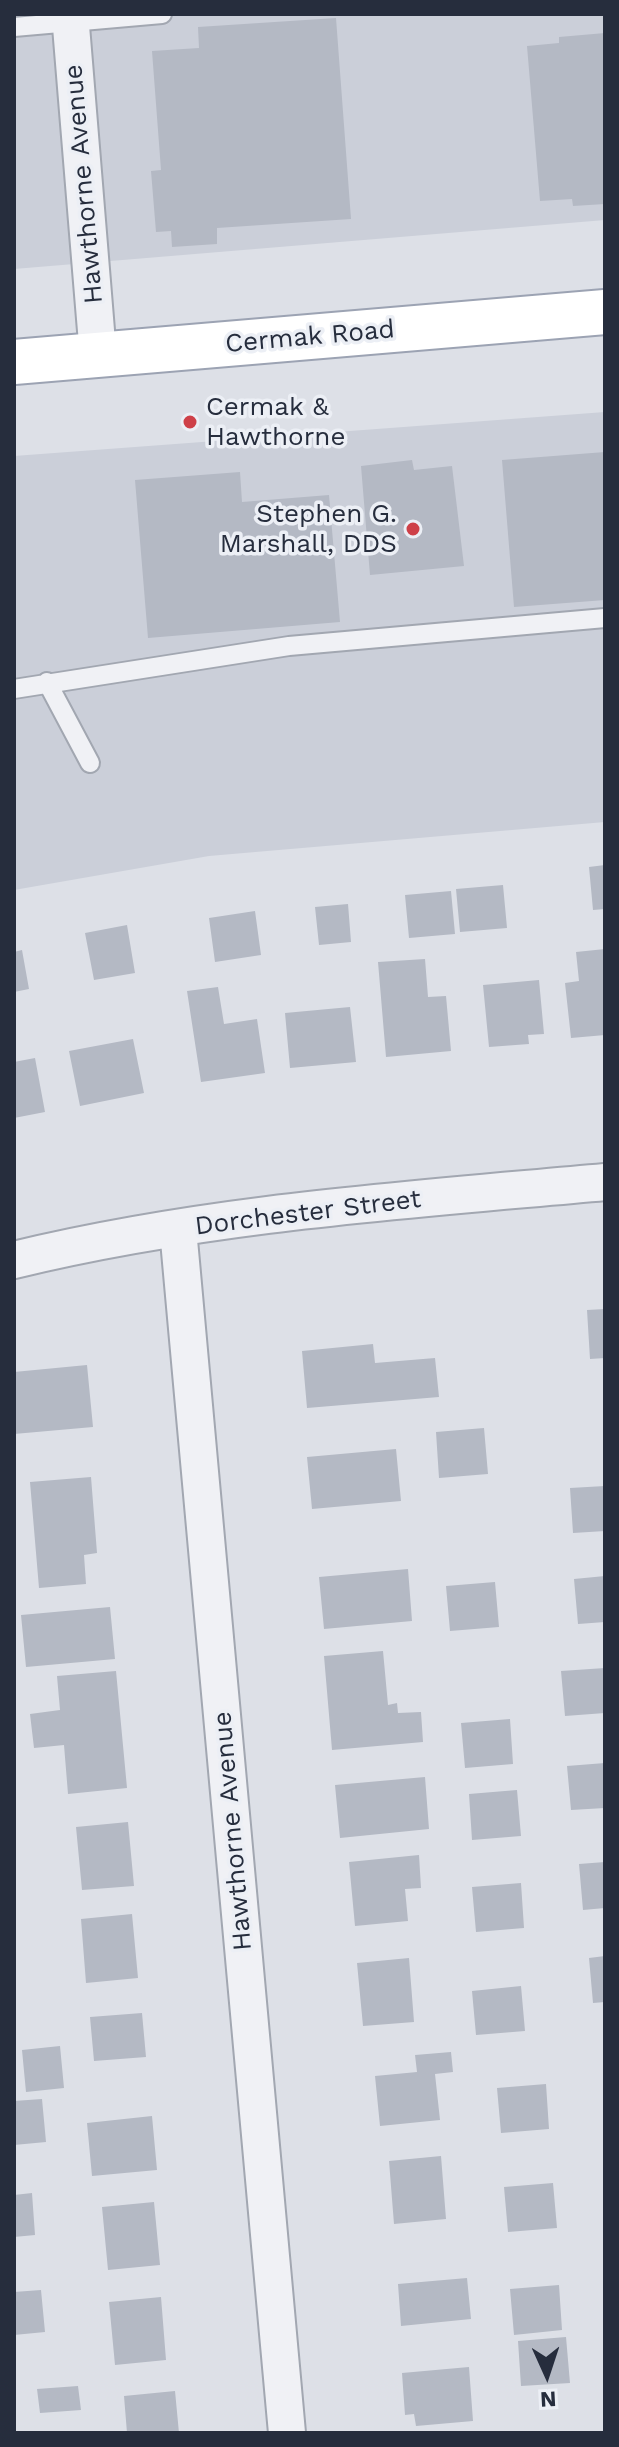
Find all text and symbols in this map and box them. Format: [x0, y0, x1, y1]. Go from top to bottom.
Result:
street label: Hawthorne Avenue [58, 63, 110, 305]
street label: Cermak Road [224, 314, 396, 360]
place label: Cermak & Hawthorne [206, 391, 345, 452]
marker: Cermak & Hawthorne [181, 413, 199, 431]
place label: Stephen G. Marshall, DDS [220, 498, 397, 560]
marker: Stephen G. Marshall, DDS [404, 520, 422, 538]
street label: Dorchester Street [193, 1184, 423, 1242]
street label: Hawthorne Avenue [207, 1710, 259, 1952]
north arrow [507, 2335, 587, 2415]
text: N [539, 2387, 557, 2412]

